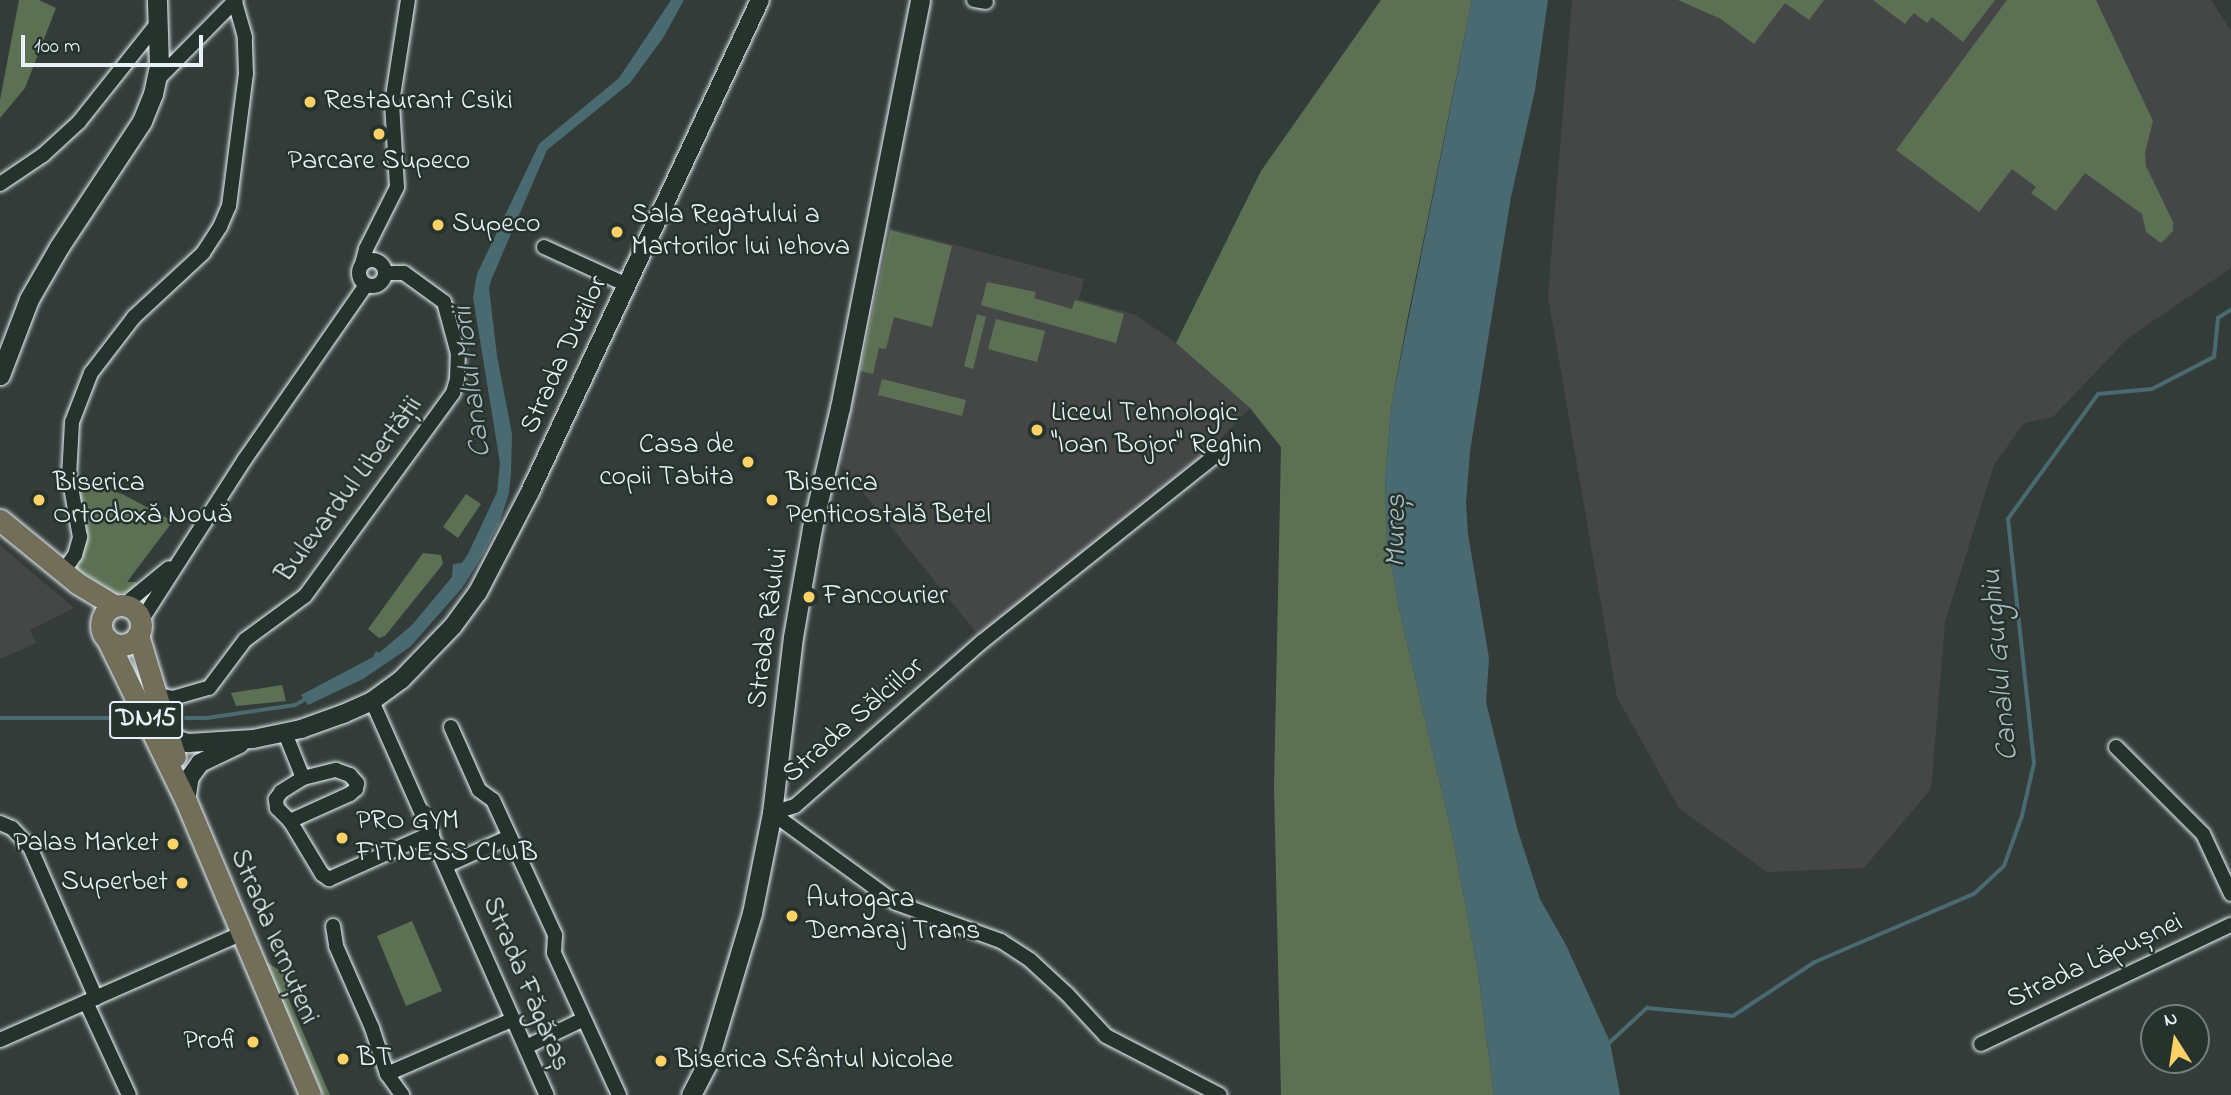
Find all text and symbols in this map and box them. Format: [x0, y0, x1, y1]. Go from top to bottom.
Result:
scale bar [24, 21, 206, 65]
text: 100 m [34, 32, 80, 62]
place label: Restaurant Csiki [324, 85, 513, 119]
marker: Restaurant Csiki [302, 94, 318, 110]
marker: Parcare Supeco [371, 126, 387, 142]
place label: Parcare Supeco [288, 145, 470, 179]
place label: Sala Regatului a Martorilor lui Iehova [631, 199, 850, 265]
place label: Supeco [452, 208, 541, 242]
marker: Supeco [430, 217, 446, 233]
marker: Sala Regatului a Martorilor lui Iehova [609, 224, 625, 240]
street label: Strada Duzilor [514, 271, 616, 439]
water label: Canalul Morii [446, 304, 500, 460]
street label: Bulevardul Libertății [269, 390, 431, 590]
place label: Liceul Tehnologic "Ioan Bojor" Reghin [1051, 397, 1262, 463]
marker: Liceul Tehnologic "Ioan Bojor" Reghin [1029, 422, 1045, 438]
place label: Casa de copii Tabita [599, 429, 734, 495]
marker: Casa de copii Tabita [740, 454, 756, 470]
place label: Biserica Ortodoxă Nouă [53, 467, 232, 533]
place label: Biserica Penticostală Betel [786, 467, 991, 533]
marker: Biserica Ortodoxă Nouă [31, 492, 47, 508]
marker: Biserica Penticostală Betel [764, 492, 780, 508]
water label: Mureș [1379, 494, 1415, 568]
street label: Strada Râului [741, 546, 797, 710]
water label: Canalul Gurghiu [1975, 568, 2027, 762]
place label: Fancourier [823, 580, 948, 614]
marker: Fancourier [801, 589, 817, 605]
street label: Strada Sălciilor [776, 650, 932, 792]
road number: DN15 [108, 698, 184, 742]
place label: PRO GYM FITNESS CLUB [356, 805, 538, 871]
place label: Palas Market [13, 827, 159, 861]
marker: PRO GYM FITNESS CLUB [334, 830, 350, 846]
marker: Palas Market [165, 836, 181, 852]
street label: Strada Iernuțeni [221, 844, 325, 1030]
place label: Superbet [61, 866, 168, 900]
marker: Superbet [174, 875, 190, 891]
place label: Autogara Demaraj Trans [806, 883, 980, 949]
street label: Strada Făgăraș [473, 892, 577, 1076]
street label: Strada Lăpușnei [2002, 907, 2188, 1017]
marker: Autogara Demaraj Trans [784, 908, 800, 924]
north arrow [2140, 1004, 2210, 1074]
text: N [2162, 1005, 2180, 1034]
place label: Profi [183, 1025, 239, 1059]
marker: Profi [245, 1034, 261, 1050]
place label: BT [357, 1042, 392, 1076]
place label: Biserica Sfântul Nicolae [675, 1044, 953, 1078]
marker: BT [335, 1051, 351, 1067]
marker: Biserica Sfântul Nicolae [653, 1053, 669, 1069]

